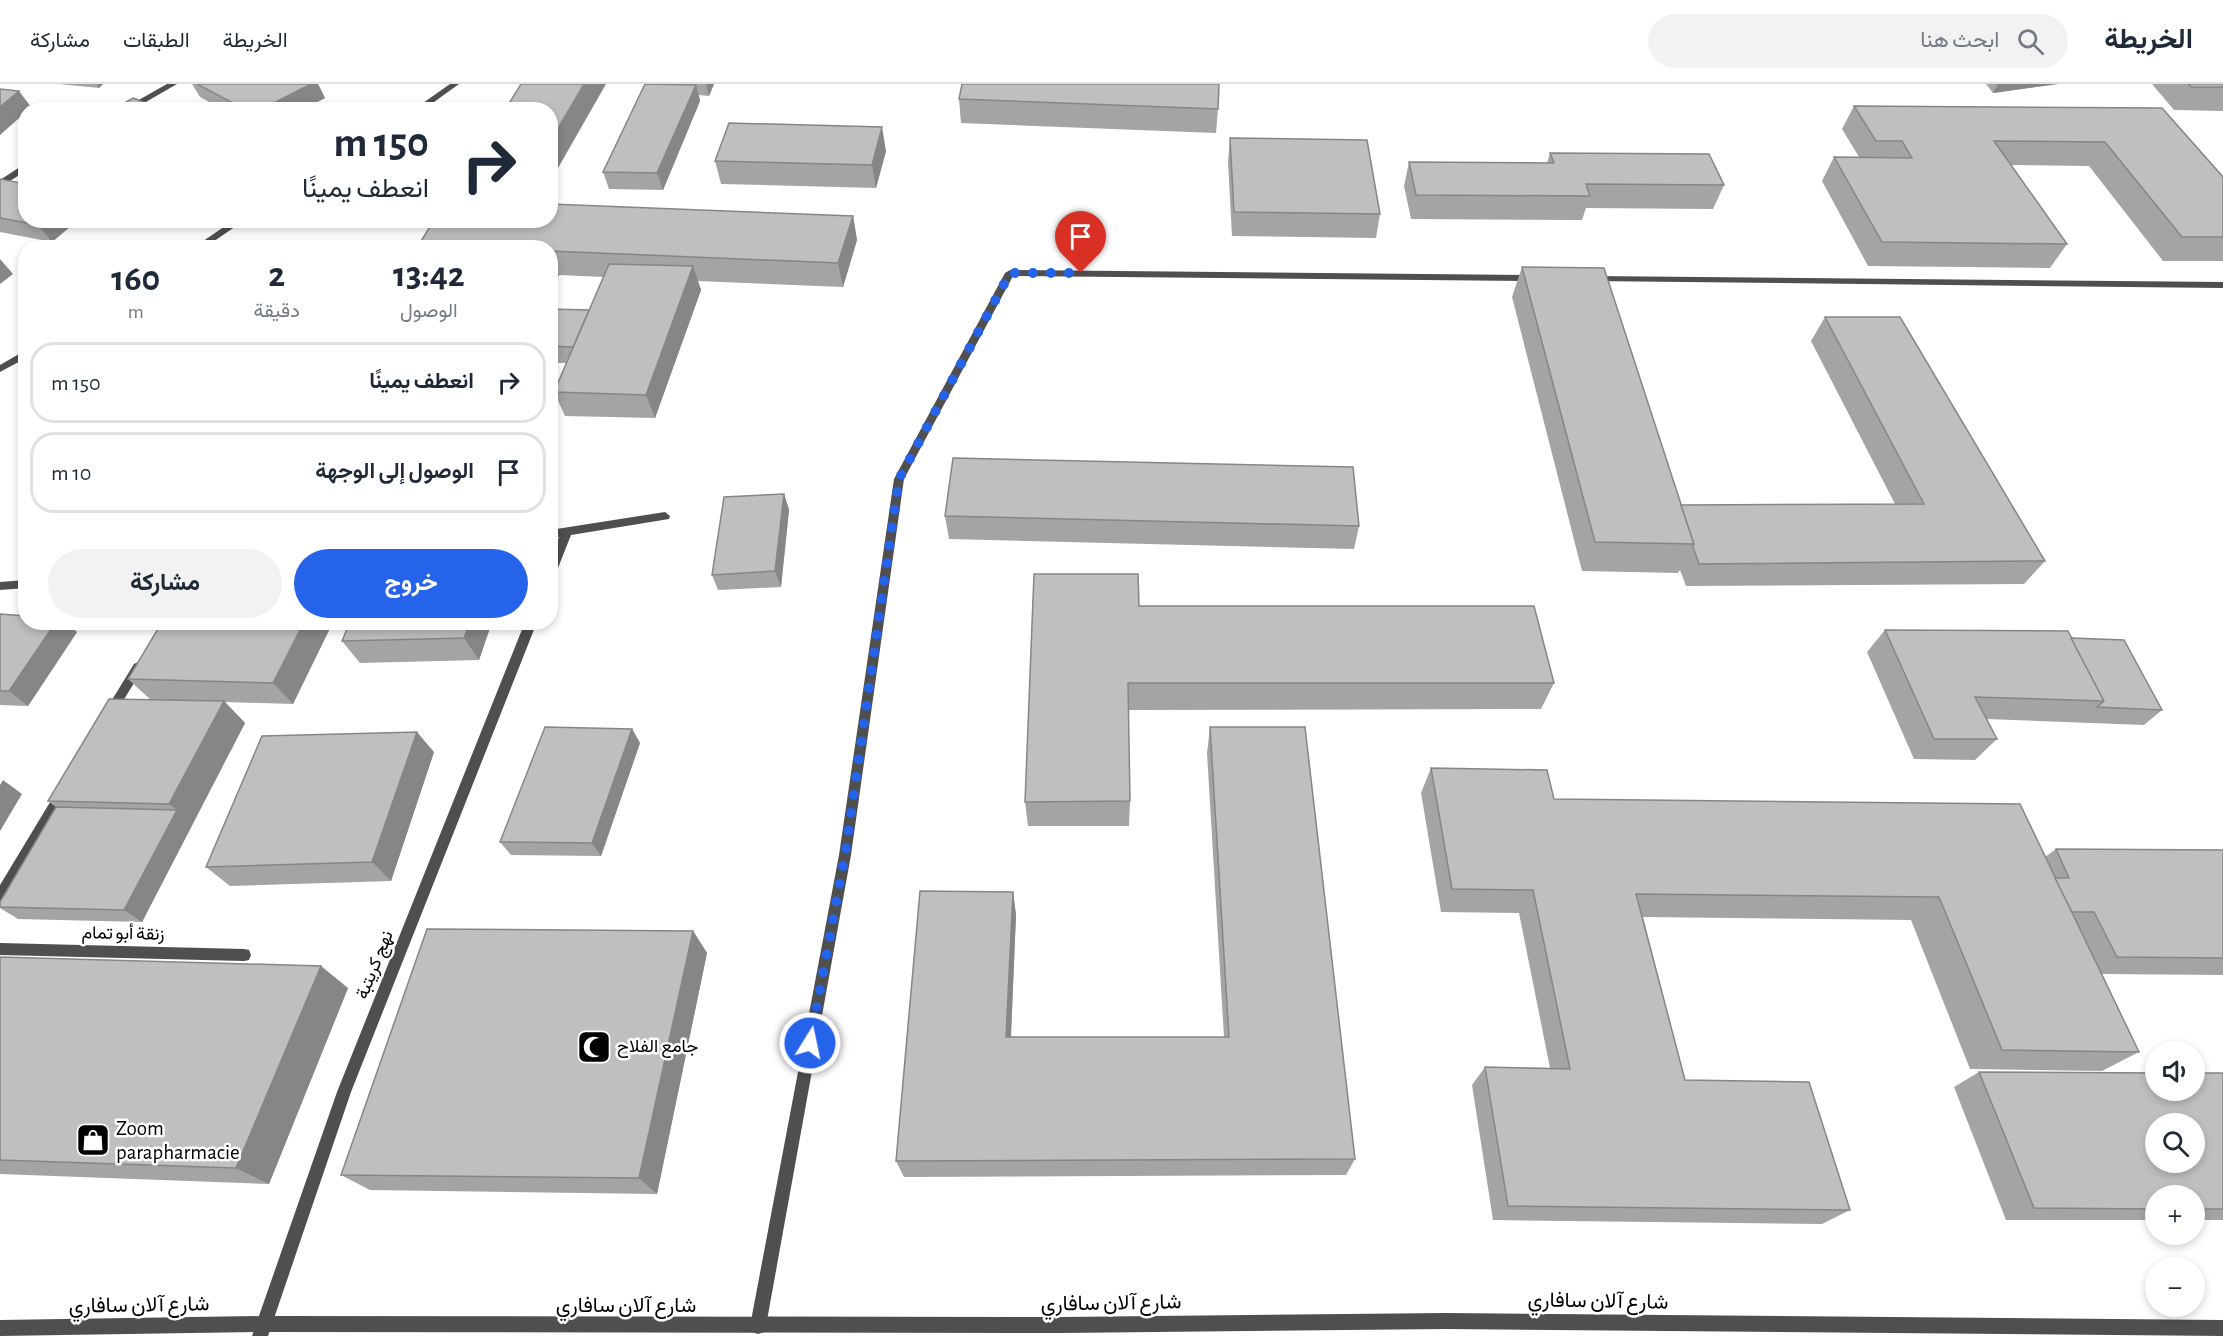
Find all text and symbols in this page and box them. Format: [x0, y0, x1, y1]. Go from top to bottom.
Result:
search box [1648, 14, 2068, 68]
icon: search [2014, 25, 2047, 58]
text: الخريطة [2104, 26, 2193, 54]
text: ابحث هنا [1920, 29, 1999, 51]
text: مشاركة [30, 30, 90, 51]
text: الطبقات [123, 30, 190, 51]
text: الخريطة [223, 30, 288, 51]
text: 150 m [334, 122, 429, 164]
icon: right [450, 126, 528, 204]
text: انعطف يمينًا [302, 175, 429, 202]
pin [1055, 211, 1106, 273]
icon: arrive [1064, 220, 1097, 253]
text: 2 [268, 257, 285, 293]
text: 13:42 [393, 257, 465, 293]
text: 160 [111, 261, 160, 297]
text: دقيقة [254, 301, 300, 321]
text: الوصول [400, 301, 458, 321]
text: m [128, 302, 144, 322]
icon: right [492, 366, 525, 399]
text: انعطف يمينًا [369, 370, 474, 392]
text: 150 m [51, 372, 101, 394]
icon: arrive [492, 456, 525, 489]
text: الوصول إلى الوجهة [315, 460, 474, 482]
text: 10 m [51, 462, 91, 484]
button: مشاركة [48, 549, 282, 618]
button: خروج [294, 549, 528, 618]
street label: زنقة أبو تمام [81, 922, 165, 946]
street label: نهج كريتبة [353, 928, 399, 1003]
position arrow [778, 1011, 842, 1075]
mosque icon: جامع الفلاح [576, 1029, 612, 1065]
place label: جامع الفلاح [617, 1038, 698, 1058]
map controls [2145, 1041, 2205, 1317]
button: sound [2145, 1041, 2205, 1101]
button: search [2145, 1113, 2205, 1173]
place label: Zoom parapharmacie [116, 1118, 240, 1163]
shop icon: Zoom parapharmacie [75, 1122, 111, 1158]
button: + [2145, 1185, 2205, 1245]
button: − [2145, 1257, 2205, 1317]
street label: شارع آلان سافاري [1527, 1289, 1669, 1319]
street label: شارع آلان سافاري [1040, 1291, 1182, 1321]
street label: شارع آلان سافاري [68, 1293, 210, 1323]
street label: شارع آلان سافاري [556, 1295, 696, 1322]

